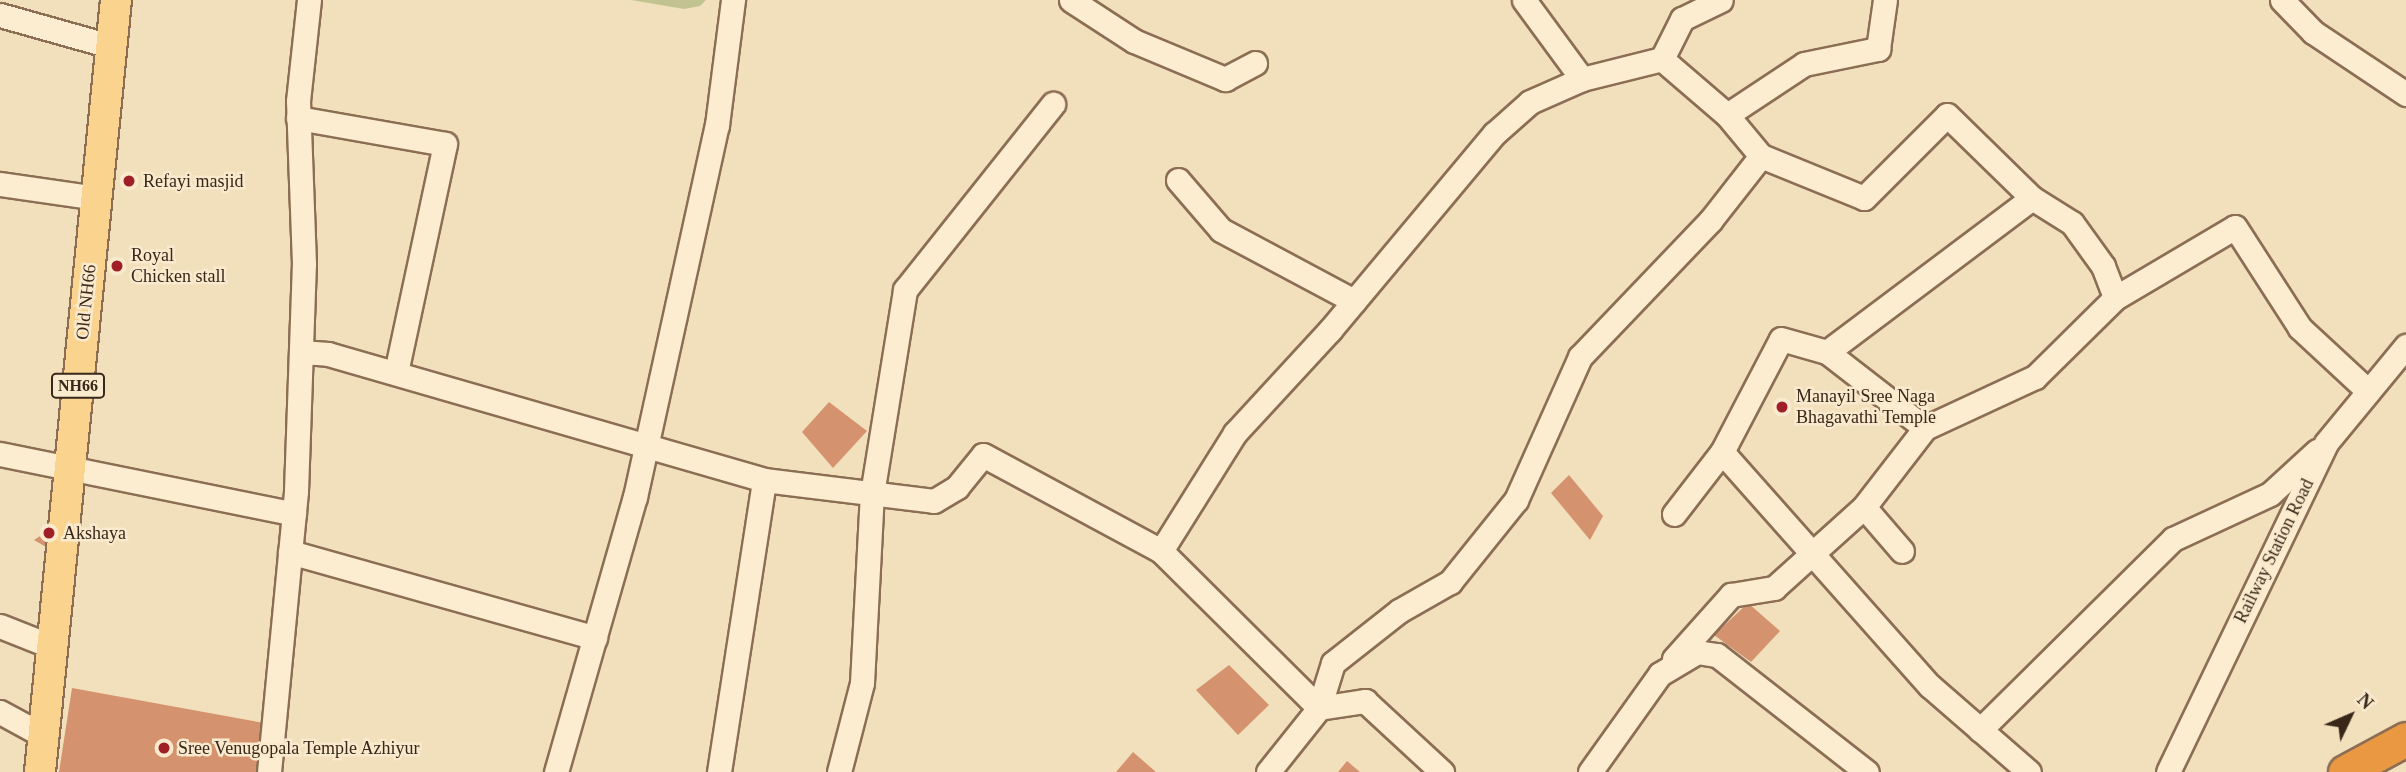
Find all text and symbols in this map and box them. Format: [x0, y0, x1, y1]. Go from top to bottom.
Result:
place label: Refayi masjid [143, 170, 243, 192]
marker: Refayi masjid [121, 173, 137, 189]
place label: Royal Chicken stall [131, 245, 225, 288]
marker: Royal Chicken stall [109, 258, 125, 274]
street label: Old NH66 [71, 263, 101, 341]
road number: NH66 [50, 374, 106, 398]
place label: Manayil Sree Naga Bhagavathi Temple [1796, 386, 1936, 428]
marker: Manayil Sree Naga Bhagavathi Temple [1774, 399, 1790, 415]
street label: Railway Station Road [2230, 475, 2318, 627]
place label: Akshaya [63, 522, 126, 544]
marker: Akshaya [41, 525, 57, 541]
north arrow [2315, 681, 2385, 751]
text: N [2353, 689, 2378, 713]
place label: Sree Venugopala Temple Azhiyur [178, 737, 421, 759]
marker: Sree Venugopala Temple Azhiyur [156, 740, 172, 756]

